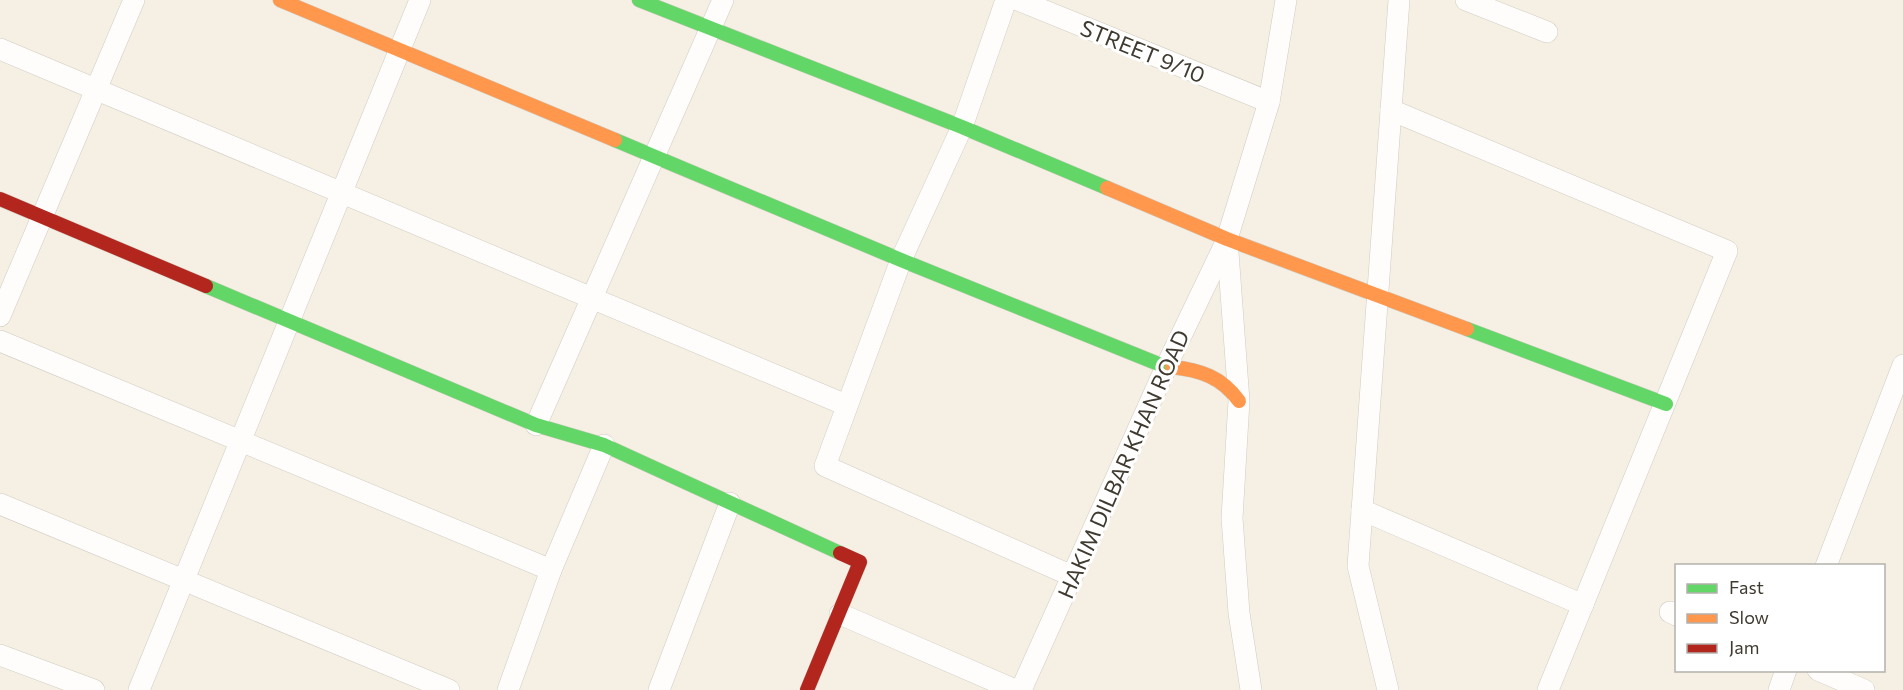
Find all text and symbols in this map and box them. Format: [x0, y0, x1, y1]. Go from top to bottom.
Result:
street label: STREET 9/10 [1077, 14, 1209, 88]
street label: HAKIM DILBAR KHAN ROAD [1051, 325, 1195, 603]
legend [1675, 564, 1885, 672]
text: Fast [1729, 576, 1764, 598]
text: Slow [1729, 606, 1769, 628]
text: Jam [1729, 636, 1759, 658]

